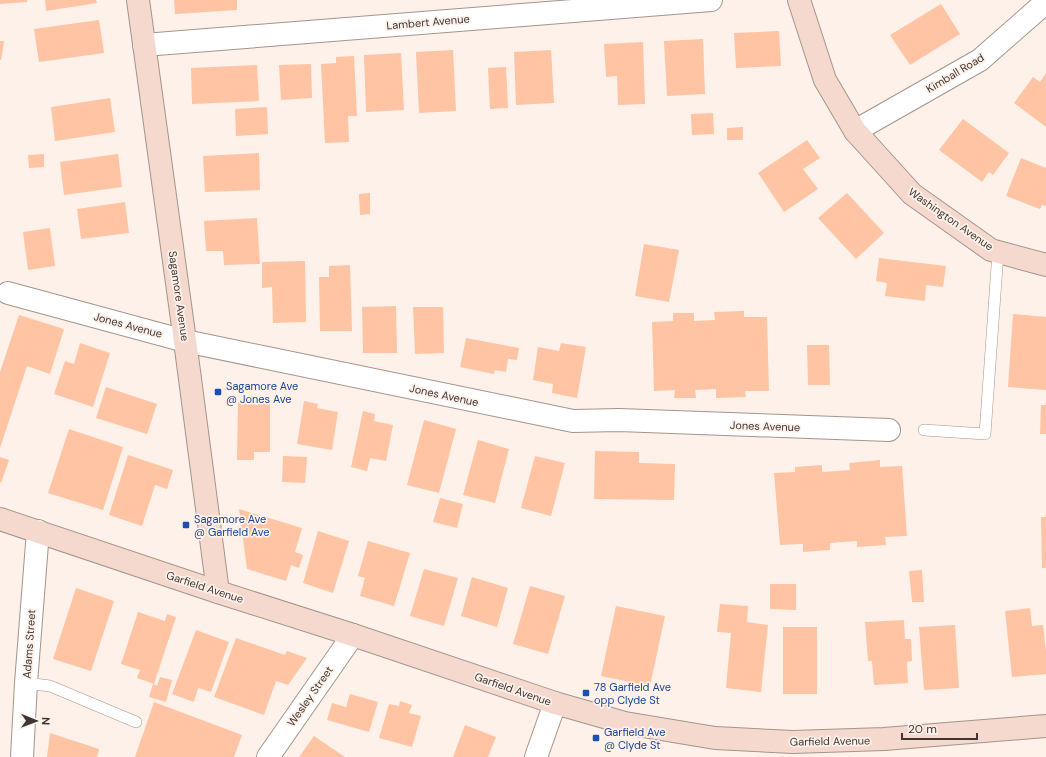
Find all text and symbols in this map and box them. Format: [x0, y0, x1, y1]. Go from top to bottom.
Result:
street label: Lambert Avenue [386, 11, 470, 33]
street label: Kimball Road [923, 50, 987, 96]
street label: Washington Avenue [906, 184, 996, 254]
street label: Sagamore Avenue [166, 250, 192, 342]
street label: Jones Avenue [92, 309, 164, 341]
place label: Sagamore Ave @ Jones Ave [226, 379, 298, 406]
street label: Jones Avenue [408, 381, 480, 409]
marker: Sagamore Ave @ Jones Ave [213, 387, 223, 397]
street label: Jones Avenue [730, 418, 800, 434]
place label: Sagamore Ave @ Garfield Ave [194, 512, 270, 539]
marker: Sagamore Ave @ Garfield Ave [181, 520, 191, 530]
street label: Garfield Avenue [165, 568, 245, 606]
street label: Adams Street [20, 609, 38, 679]
street label: Wesley Street [284, 663, 336, 729]
street label: Garfield Avenue [473, 669, 553, 709]
place label: 78 Garfield Ave opp Clyde St [594, 680, 671, 707]
marker: 78 Garfield Ave opp Clyde St [581, 688, 591, 698]
north arrow [16, 701, 56, 741]
scale bar [902, 715, 977, 741]
text: N [39, 717, 53, 725]
text: 20 m [908, 721, 937, 737]
place label: Garfield Ave @ Clyde St [604, 725, 666, 752]
marker: Garfield Ave @ Clyde St [591, 733, 601, 743]
street label: Garfield Avenue [790, 733, 870, 749]

